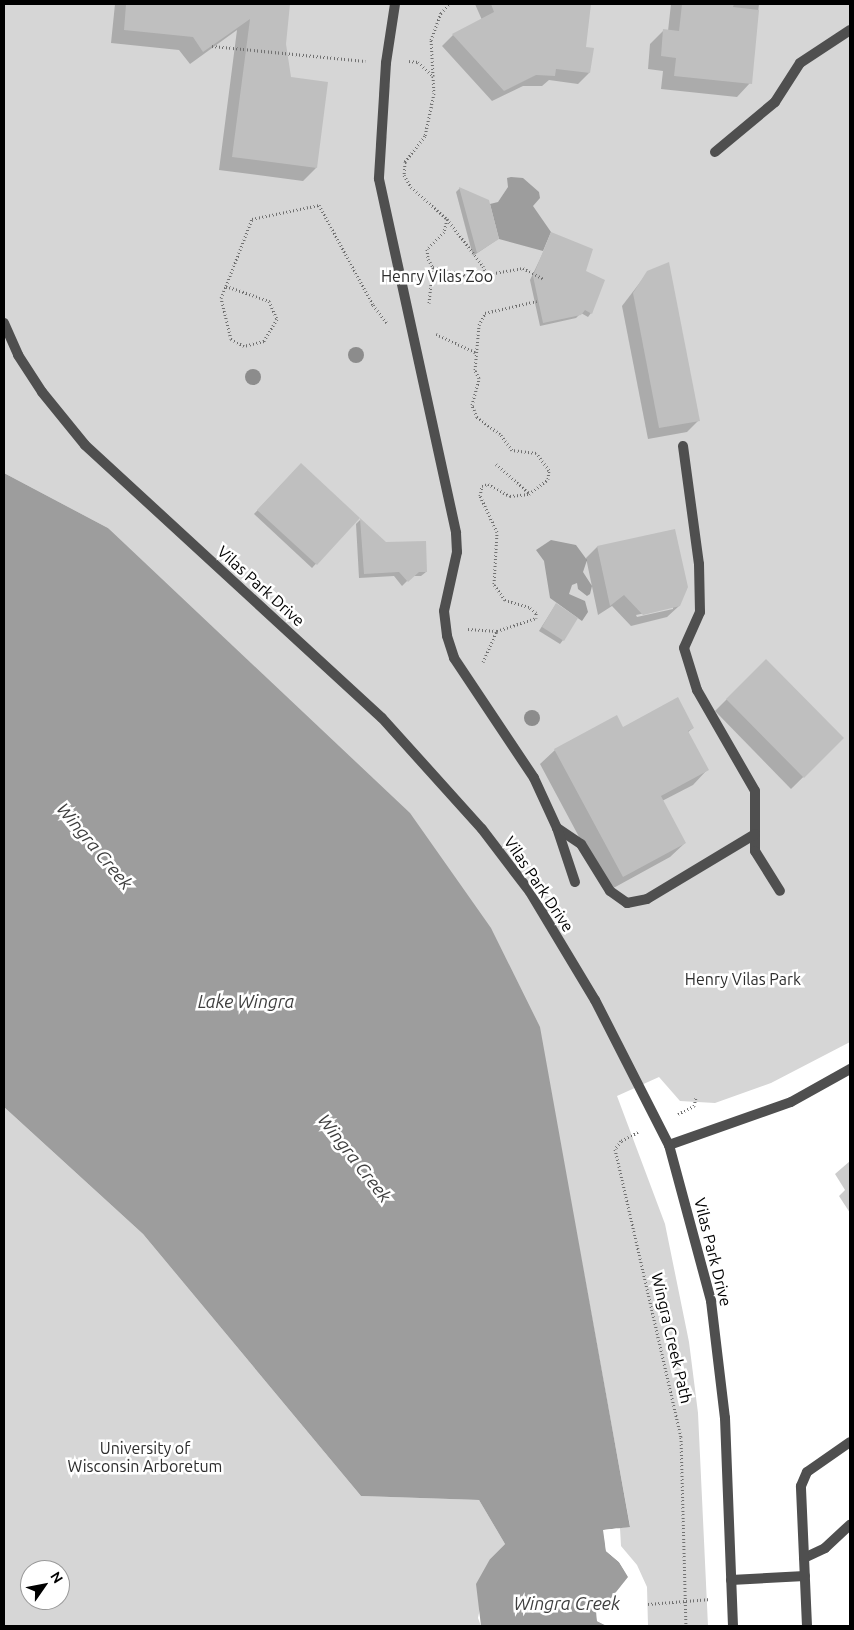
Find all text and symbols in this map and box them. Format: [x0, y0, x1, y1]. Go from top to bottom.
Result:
park label: Henry Vilas Zoo [381, 266, 493, 286]
street label: Vilas Park Drive [213, 542, 309, 630]
water label: Wingra Creek [53, 798, 137, 894]
street label: Vilas Park Drive [500, 833, 578, 935]
park label: Henry Vilas Park [685, 969, 801, 989]
water label: Lake Wingra [198, 990, 294, 1012]
water label: Wingra Creek [314, 1109, 396, 1207]
street label: Vilas Park Drive [690, 1196, 736, 1308]
street label: Wingra Creek Path [648, 1271, 696, 1405]
park label: University of Wisconsin Arboretum [68, 1438, 222, 1476]
north arrow [20, 1560, 70, 1610]
text: N [47, 1569, 66, 1586]
water label: Wingra Creek [514, 1592, 620, 1614]

